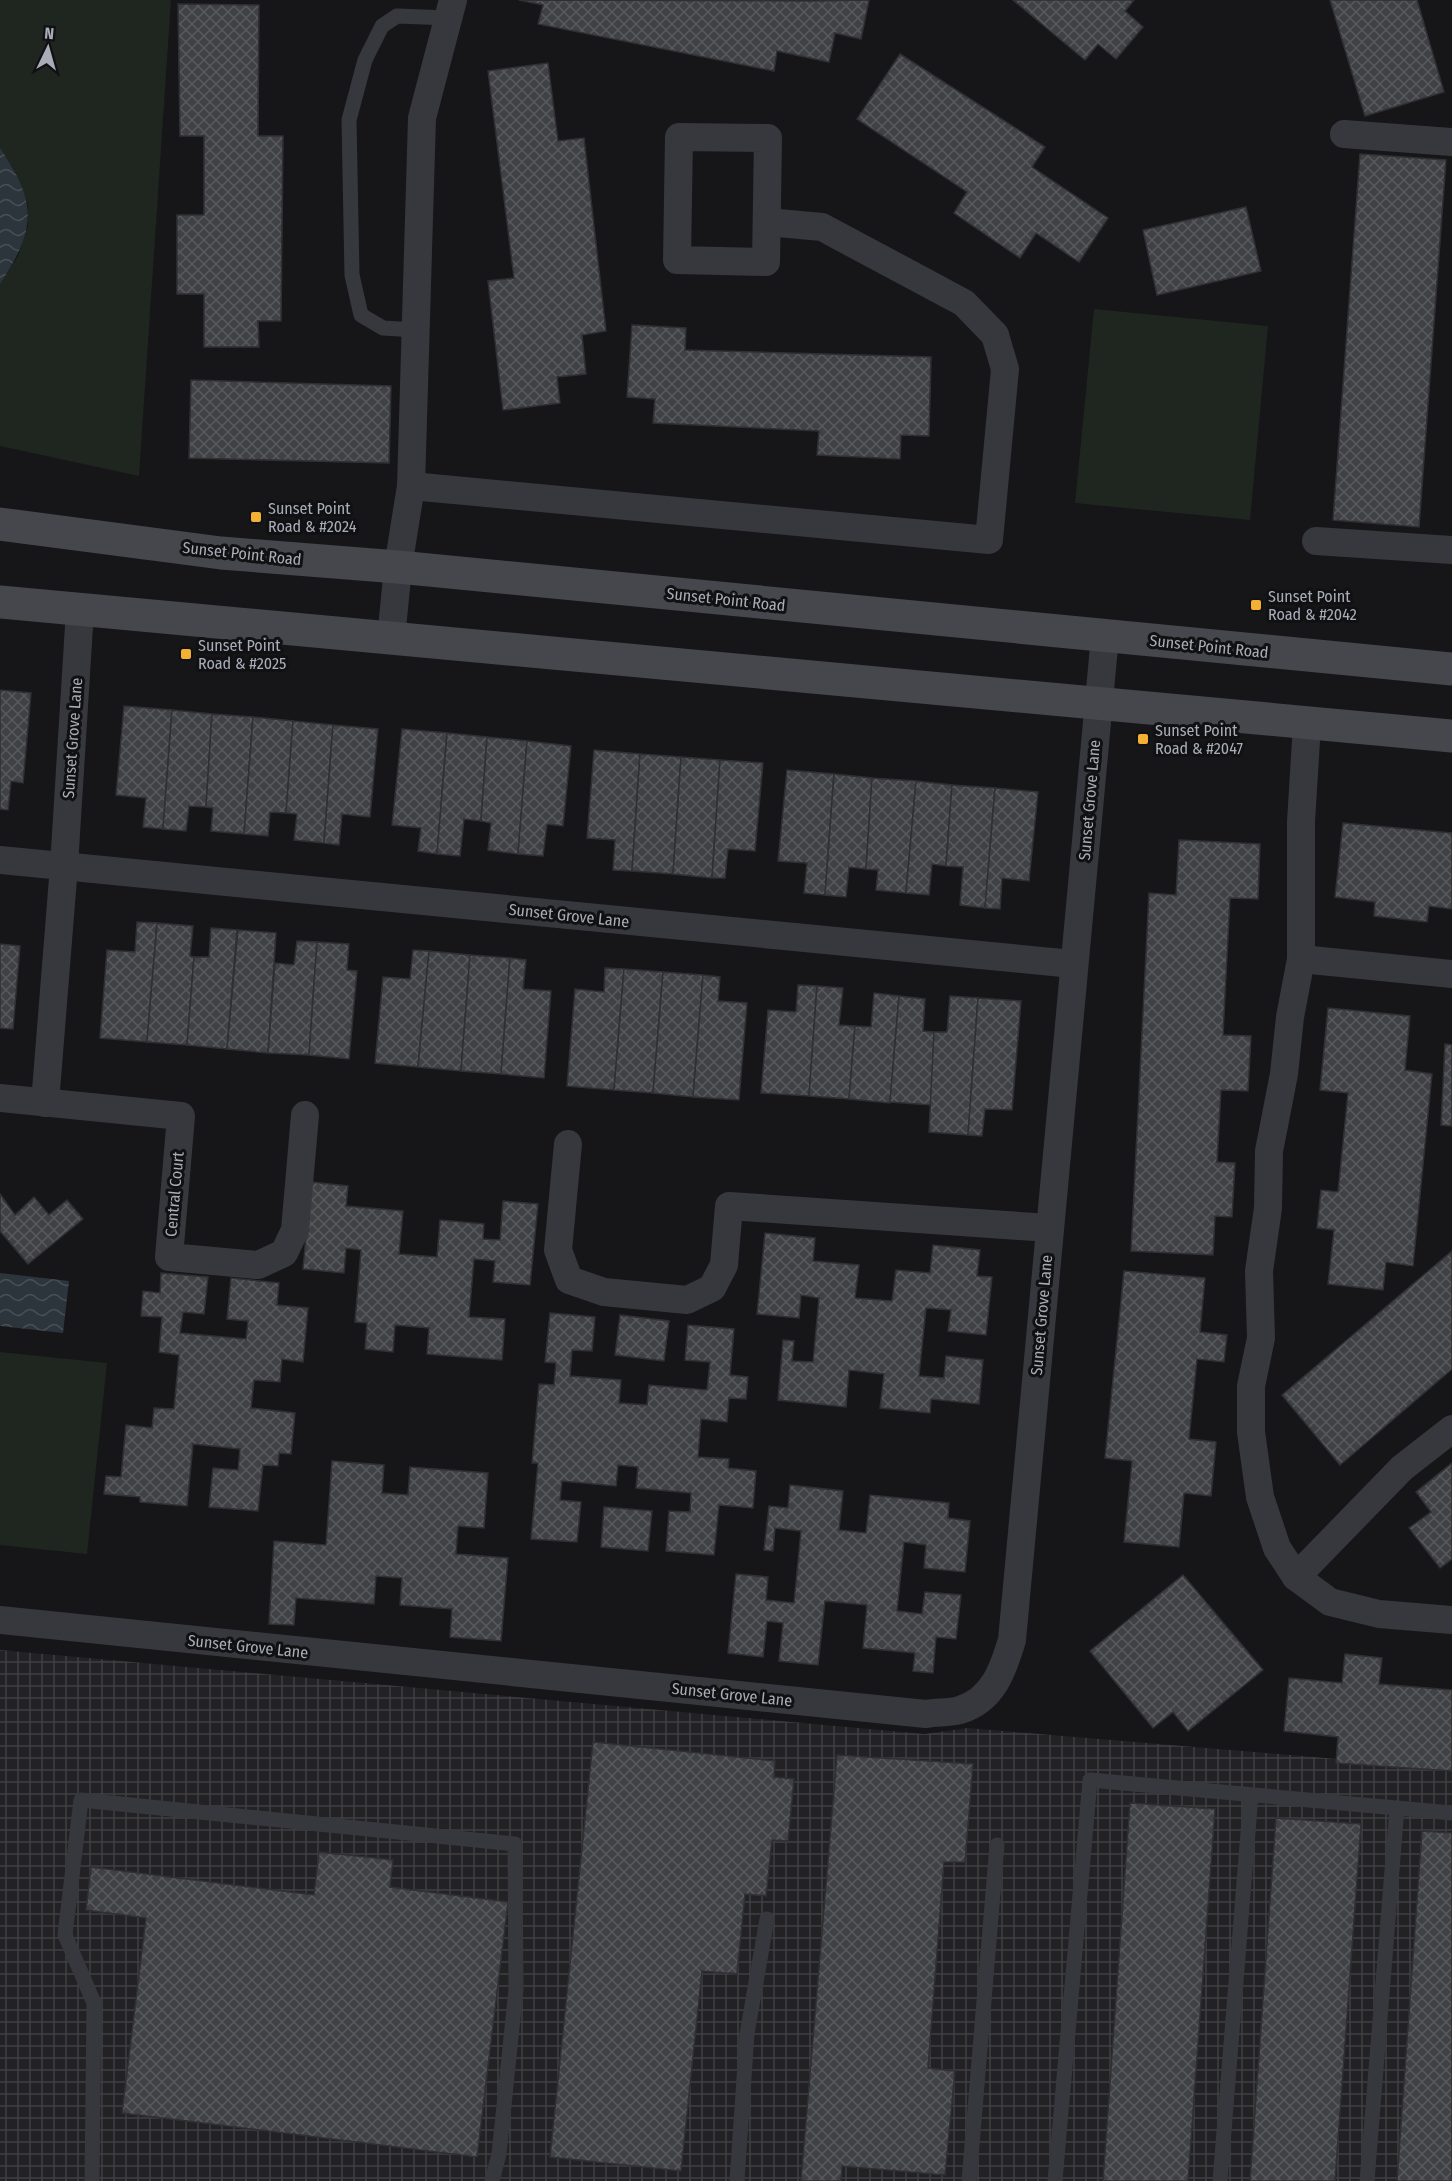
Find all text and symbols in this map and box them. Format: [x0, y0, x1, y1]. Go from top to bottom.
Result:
north arrow [18, 18, 78, 78]
text: N [44, 24, 55, 43]
place label: Sunset Point Road & #2024 [268, 499, 357, 536]
marker: Sunset Point Road & #2024 [249, 510, 263, 524]
street label: Sunset Point Road [182, 538, 302, 569]
street label: Sunset Point Road [666, 584, 786, 615]
place label: Sunset Point Road & #2042 [1268, 587, 1357, 624]
marker: Sunset Point Road & #2042 [1249, 598, 1263, 612]
street label: Sunset Point Road [1149, 631, 1269, 662]
place label: Sunset Point Road & #2025 [198, 636, 286, 673]
marker: Sunset Point Road & #2025 [179, 647, 193, 661]
street label: Sunset Grove Lane [59, 677, 86, 799]
place label: Sunset Point Road & #2047 [1155, 721, 1244, 758]
marker: Sunset Point Road & #2047 [1136, 732, 1150, 746]
street label: Sunset Grove Lane [1075, 739, 1104, 861]
street label: Sunset Grove Lane [508, 900, 630, 931]
street label: Central Court [161, 1150, 188, 1237]
street label: Sunset Grove Lane [1027, 1254, 1056, 1376]
street label: Sunset Grove Lane [187, 1631, 309, 1662]
street label: Sunset Grove Lane [671, 1679, 793, 1710]

